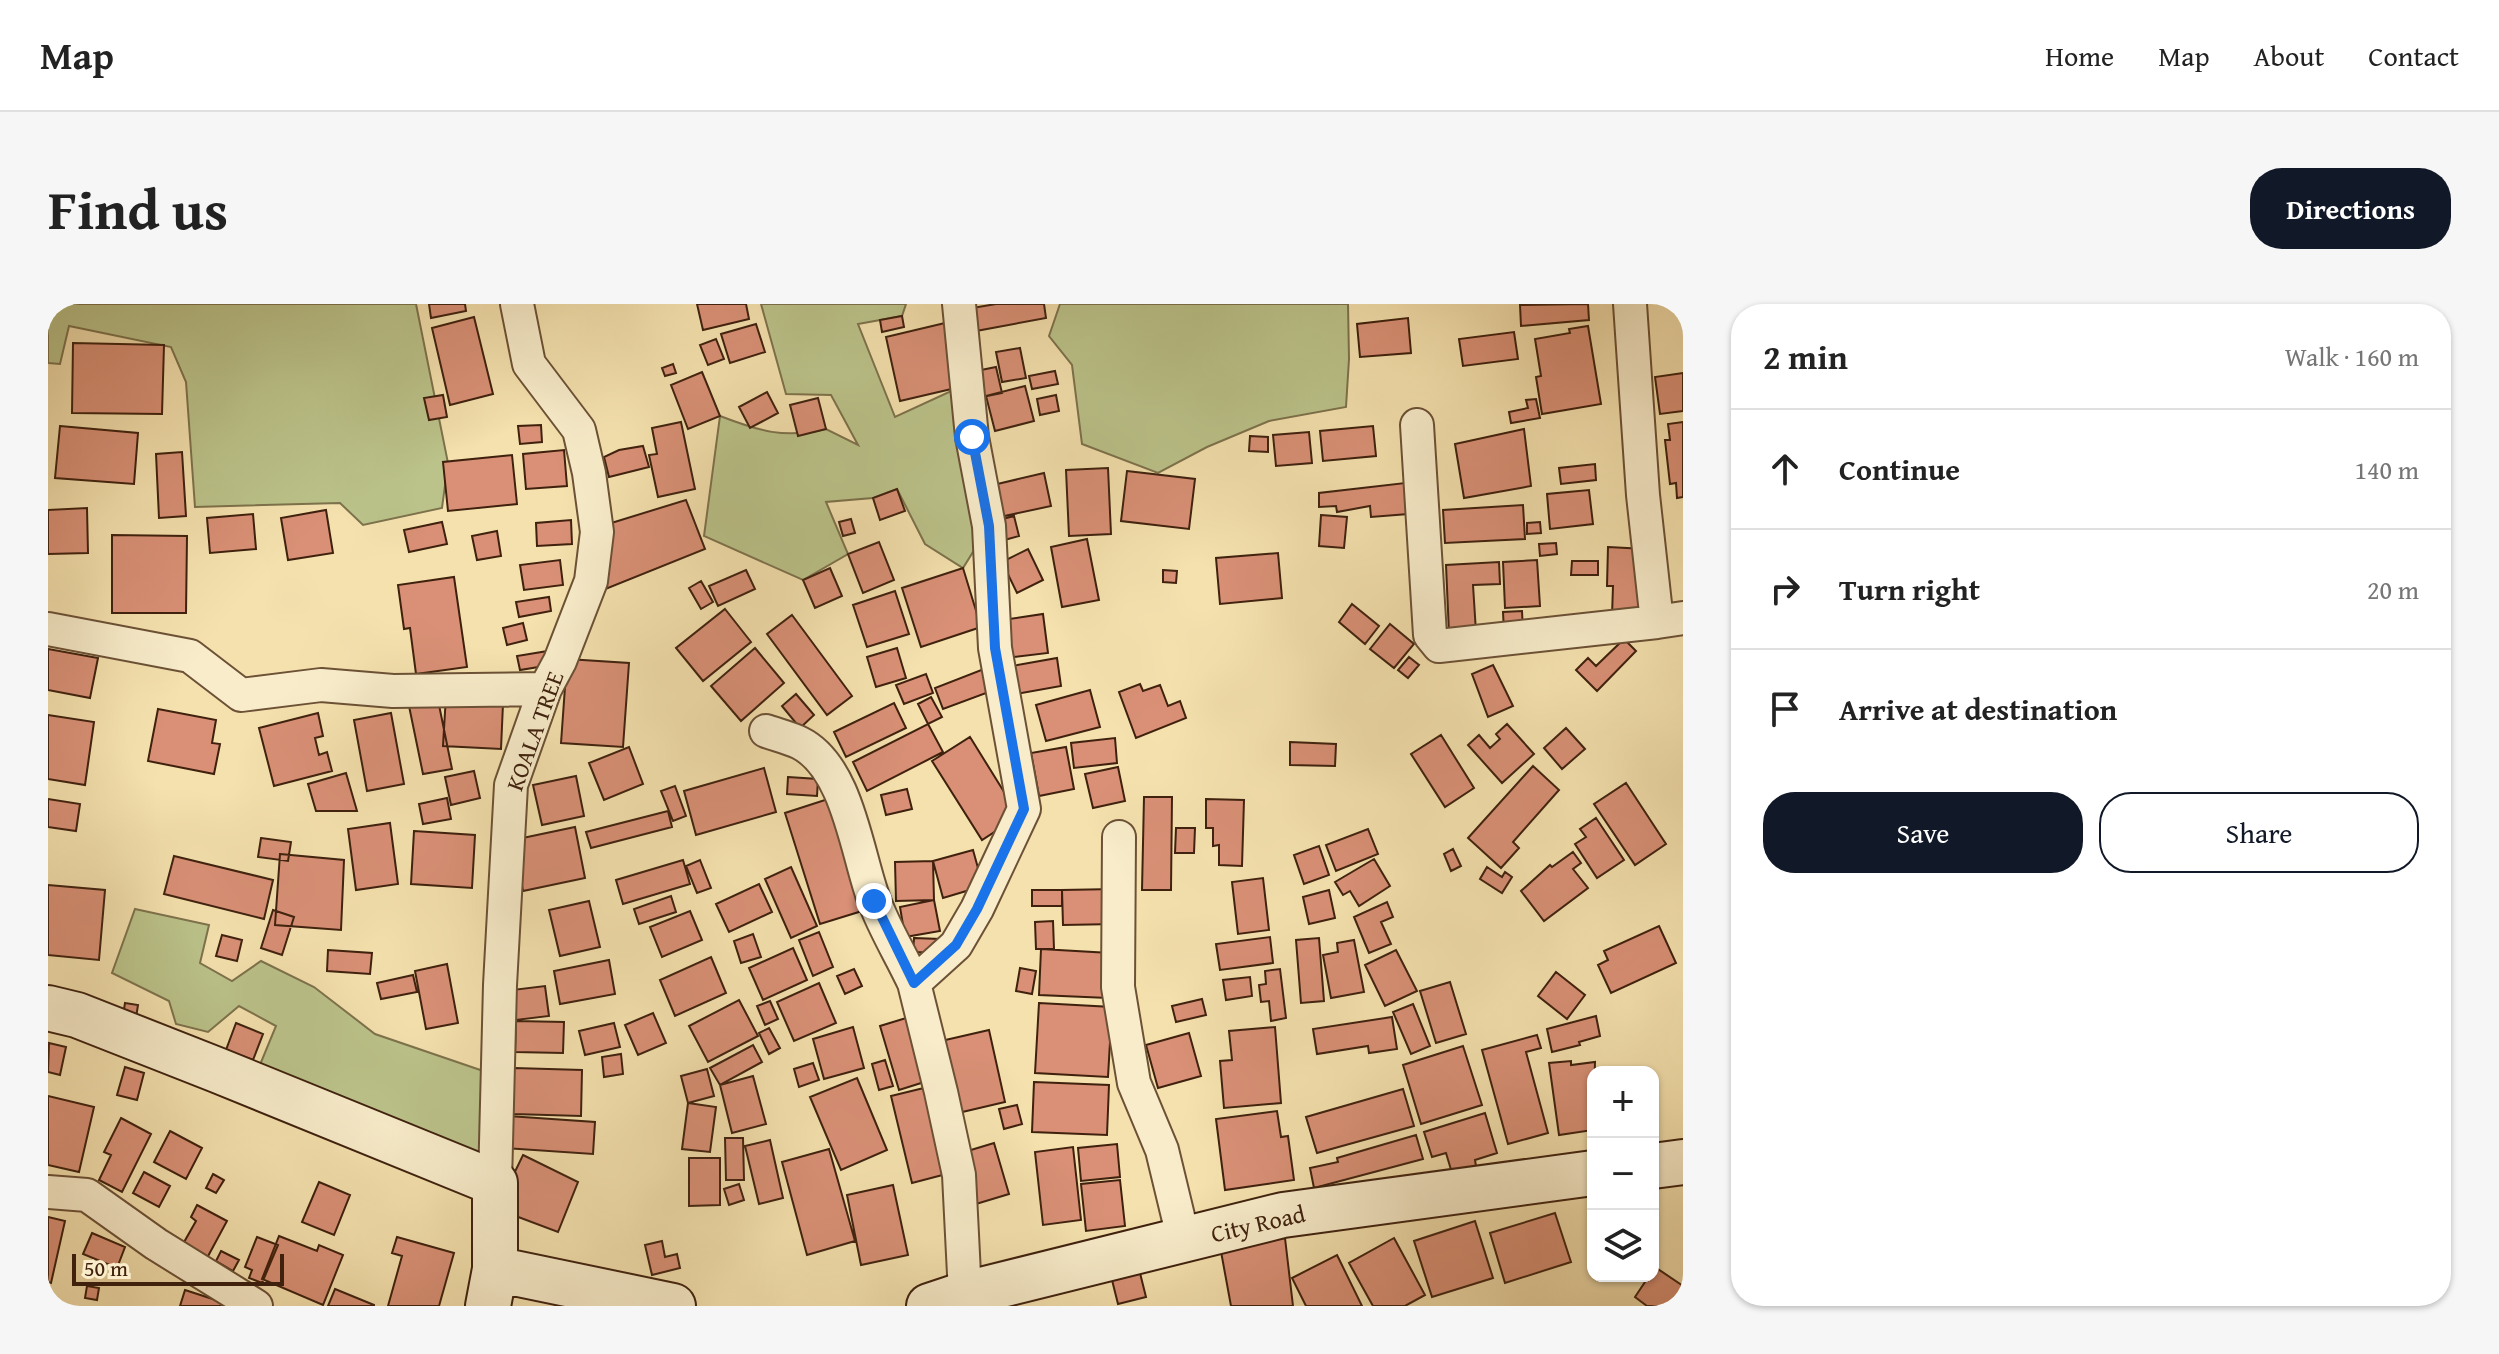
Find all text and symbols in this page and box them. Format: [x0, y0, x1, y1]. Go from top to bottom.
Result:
text: Map [40, 27, 114, 83]
text: Home [2045, 35, 2114, 76]
text: Map [2158, 35, 2210, 76]
text: About [2254, 35, 2324, 76]
text: Contact [2368, 35, 2459, 76]
text: Find us [48, 167, 228, 250]
button: Directions [2250, 168, 2451, 249]
text: 2 min [1763, 332, 1848, 381]
text: Walk · 160 m [2285, 337, 2419, 376]
route start [954, 419, 990, 455]
icon: ahead [1763, 447, 1807, 491]
text: Continue [1839, 447, 1960, 491]
text: 140 m [2354, 450, 2419, 489]
icon: right [1763, 567, 1807, 611]
text: Turn right [1839, 567, 1980, 611]
text: 20 m [2367, 570, 2419, 609]
street label: KOALA TREE [497, 666, 572, 796]
icon: arrive [1763, 687, 1807, 731]
text: Arrive at destination [1839, 687, 2117, 731]
button: Save [1763, 792, 2083, 873]
button: Share [2099, 792, 2419, 873]
route end [856, 883, 892, 919]
map controls [1587, 1066, 1659, 1282]
button: + [1587, 1066, 1659, 1138]
button: − [1587, 1138, 1659, 1210]
street label: City Road [1207, 1196, 1309, 1251]
button: layers [1587, 1210, 1659, 1282]
scale bar [72, 1250, 284, 1286]
text: 50 m [84, 1252, 128, 1284]

